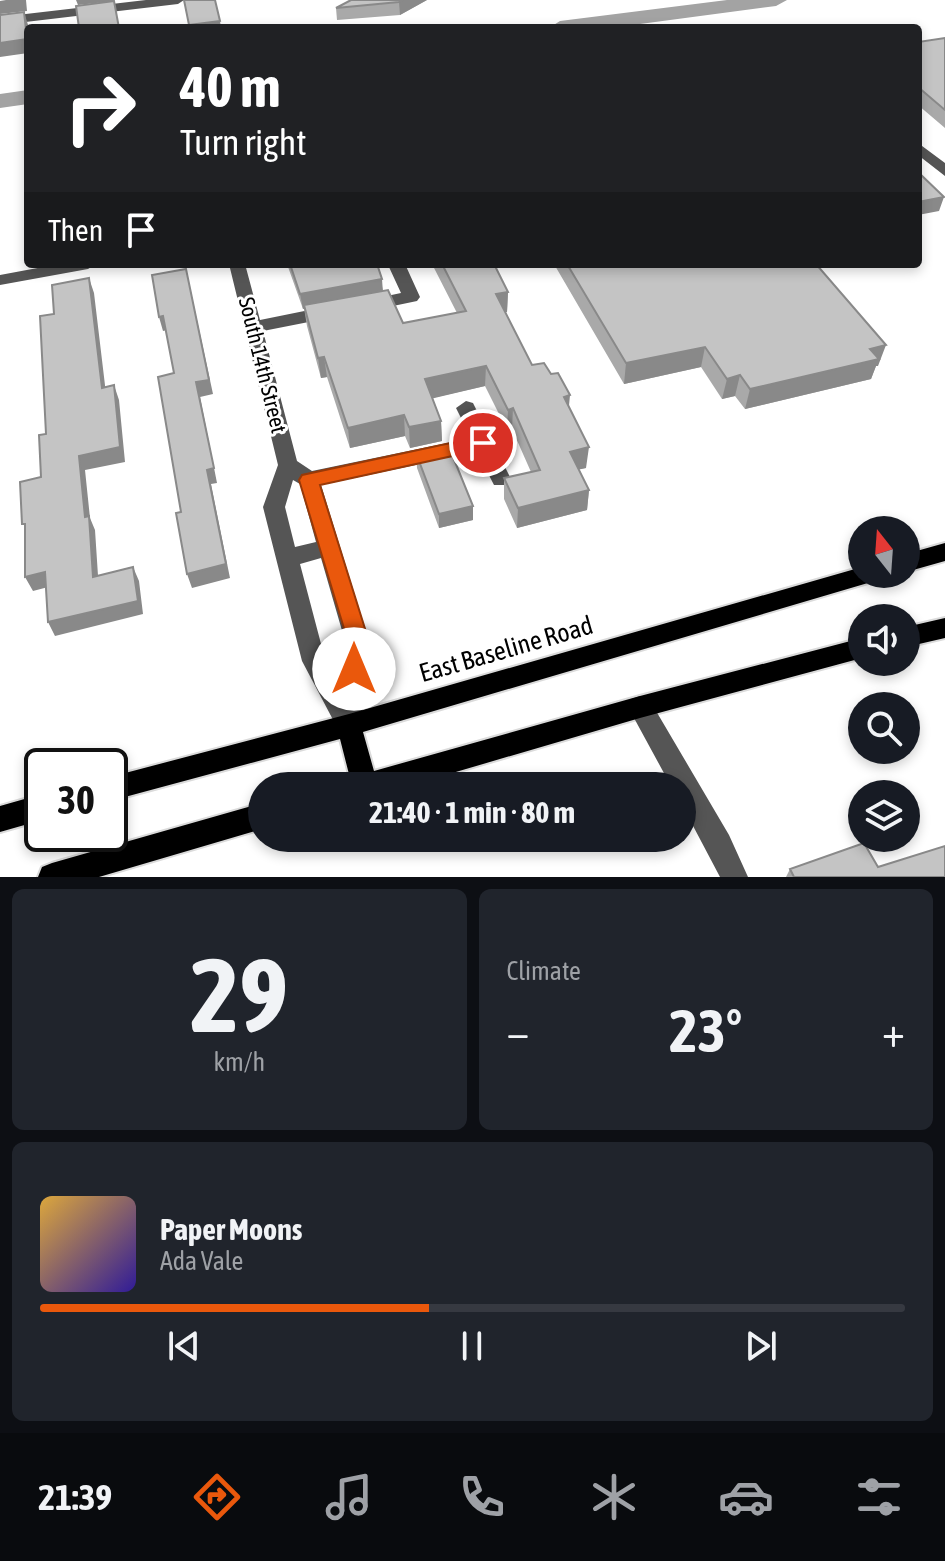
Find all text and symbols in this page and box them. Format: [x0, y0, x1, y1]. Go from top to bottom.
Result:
text: 40 m [180, 55, 281, 119]
icon: right [48, 56, 152, 160]
text: Turn right [180, 121, 307, 163]
icon: arrive [119, 208, 163, 252]
text: Then [48, 213, 103, 247]
street label: South 14th Street [234, 294, 292, 436]
pin [449, 409, 517, 477]
icon: arrive [461, 421, 505, 465]
north arrow [848, 516, 920, 588]
map controls [848, 516, 920, 852]
button: sound [848, 604, 920, 676]
street label: East Baseline Road [416, 610, 596, 688]
position arrow [312, 627, 396, 711]
button: search [848, 692, 920, 764]
speed limit sign: 30 [24, 748, 128, 852]
button: layers [848, 780, 920, 852]
text: 21:40 · 1 min · 80 m [369, 795, 575, 829]
text: 29 [190, 935, 288, 1054]
text: Climate [507, 956, 581, 986]
text: 23° [669, 996, 742, 1065]
text: − [507, 1006, 529, 1056]
text: + [882, 1006, 905, 1056]
text: km/h [213, 1047, 265, 1077]
text: Paper Moons [160, 1212, 302, 1246]
text: Ada Vale [160, 1246, 243, 1276]
icon: previous [162, 1324, 206, 1368]
icon: pause [450, 1324, 494, 1368]
icon: next [739, 1324, 783, 1368]
icon: directions [189, 1469, 245, 1525]
icon: music [321, 1469, 377, 1525]
icon: phone [454, 1469, 510, 1525]
icon: climate [586, 1469, 642, 1525]
icon: car [718, 1469, 774, 1525]
icon: filters [851, 1469, 907, 1525]
text: 21:39 [38, 1476, 112, 1518]

